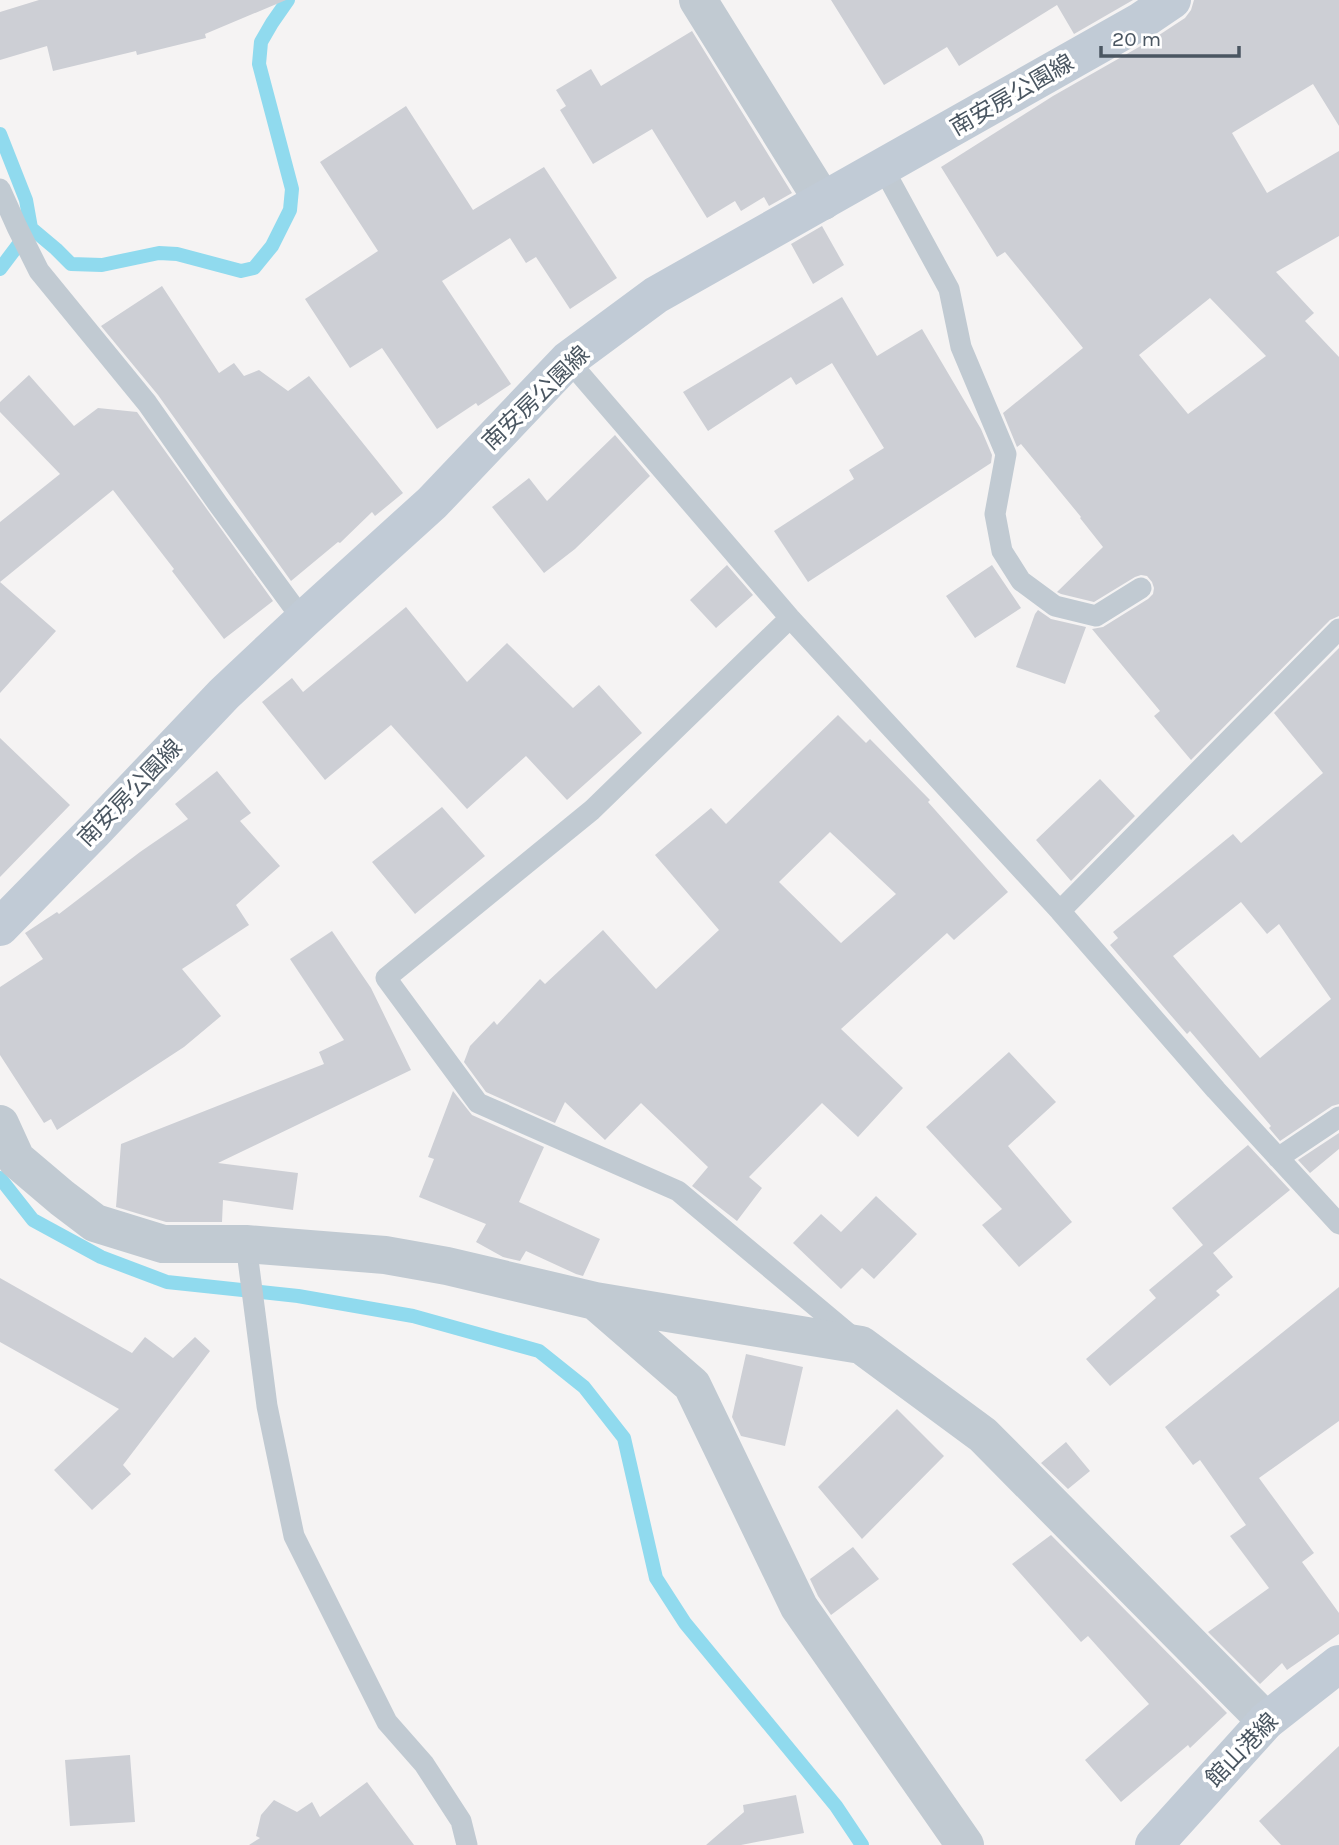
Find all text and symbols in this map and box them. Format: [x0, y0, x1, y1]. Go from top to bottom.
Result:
scale bar [1101, 14, 1239, 58]
text: 20 m [1112, 27, 1161, 51]
street label: 南安房公園線 [945, 49, 1079, 141]
street label: 南安房公園線 [477, 340, 595, 456]
street label: 南安房公園線 [72, 734, 188, 852]
street label: 館山港線 [1200, 1708, 1284, 1792]

